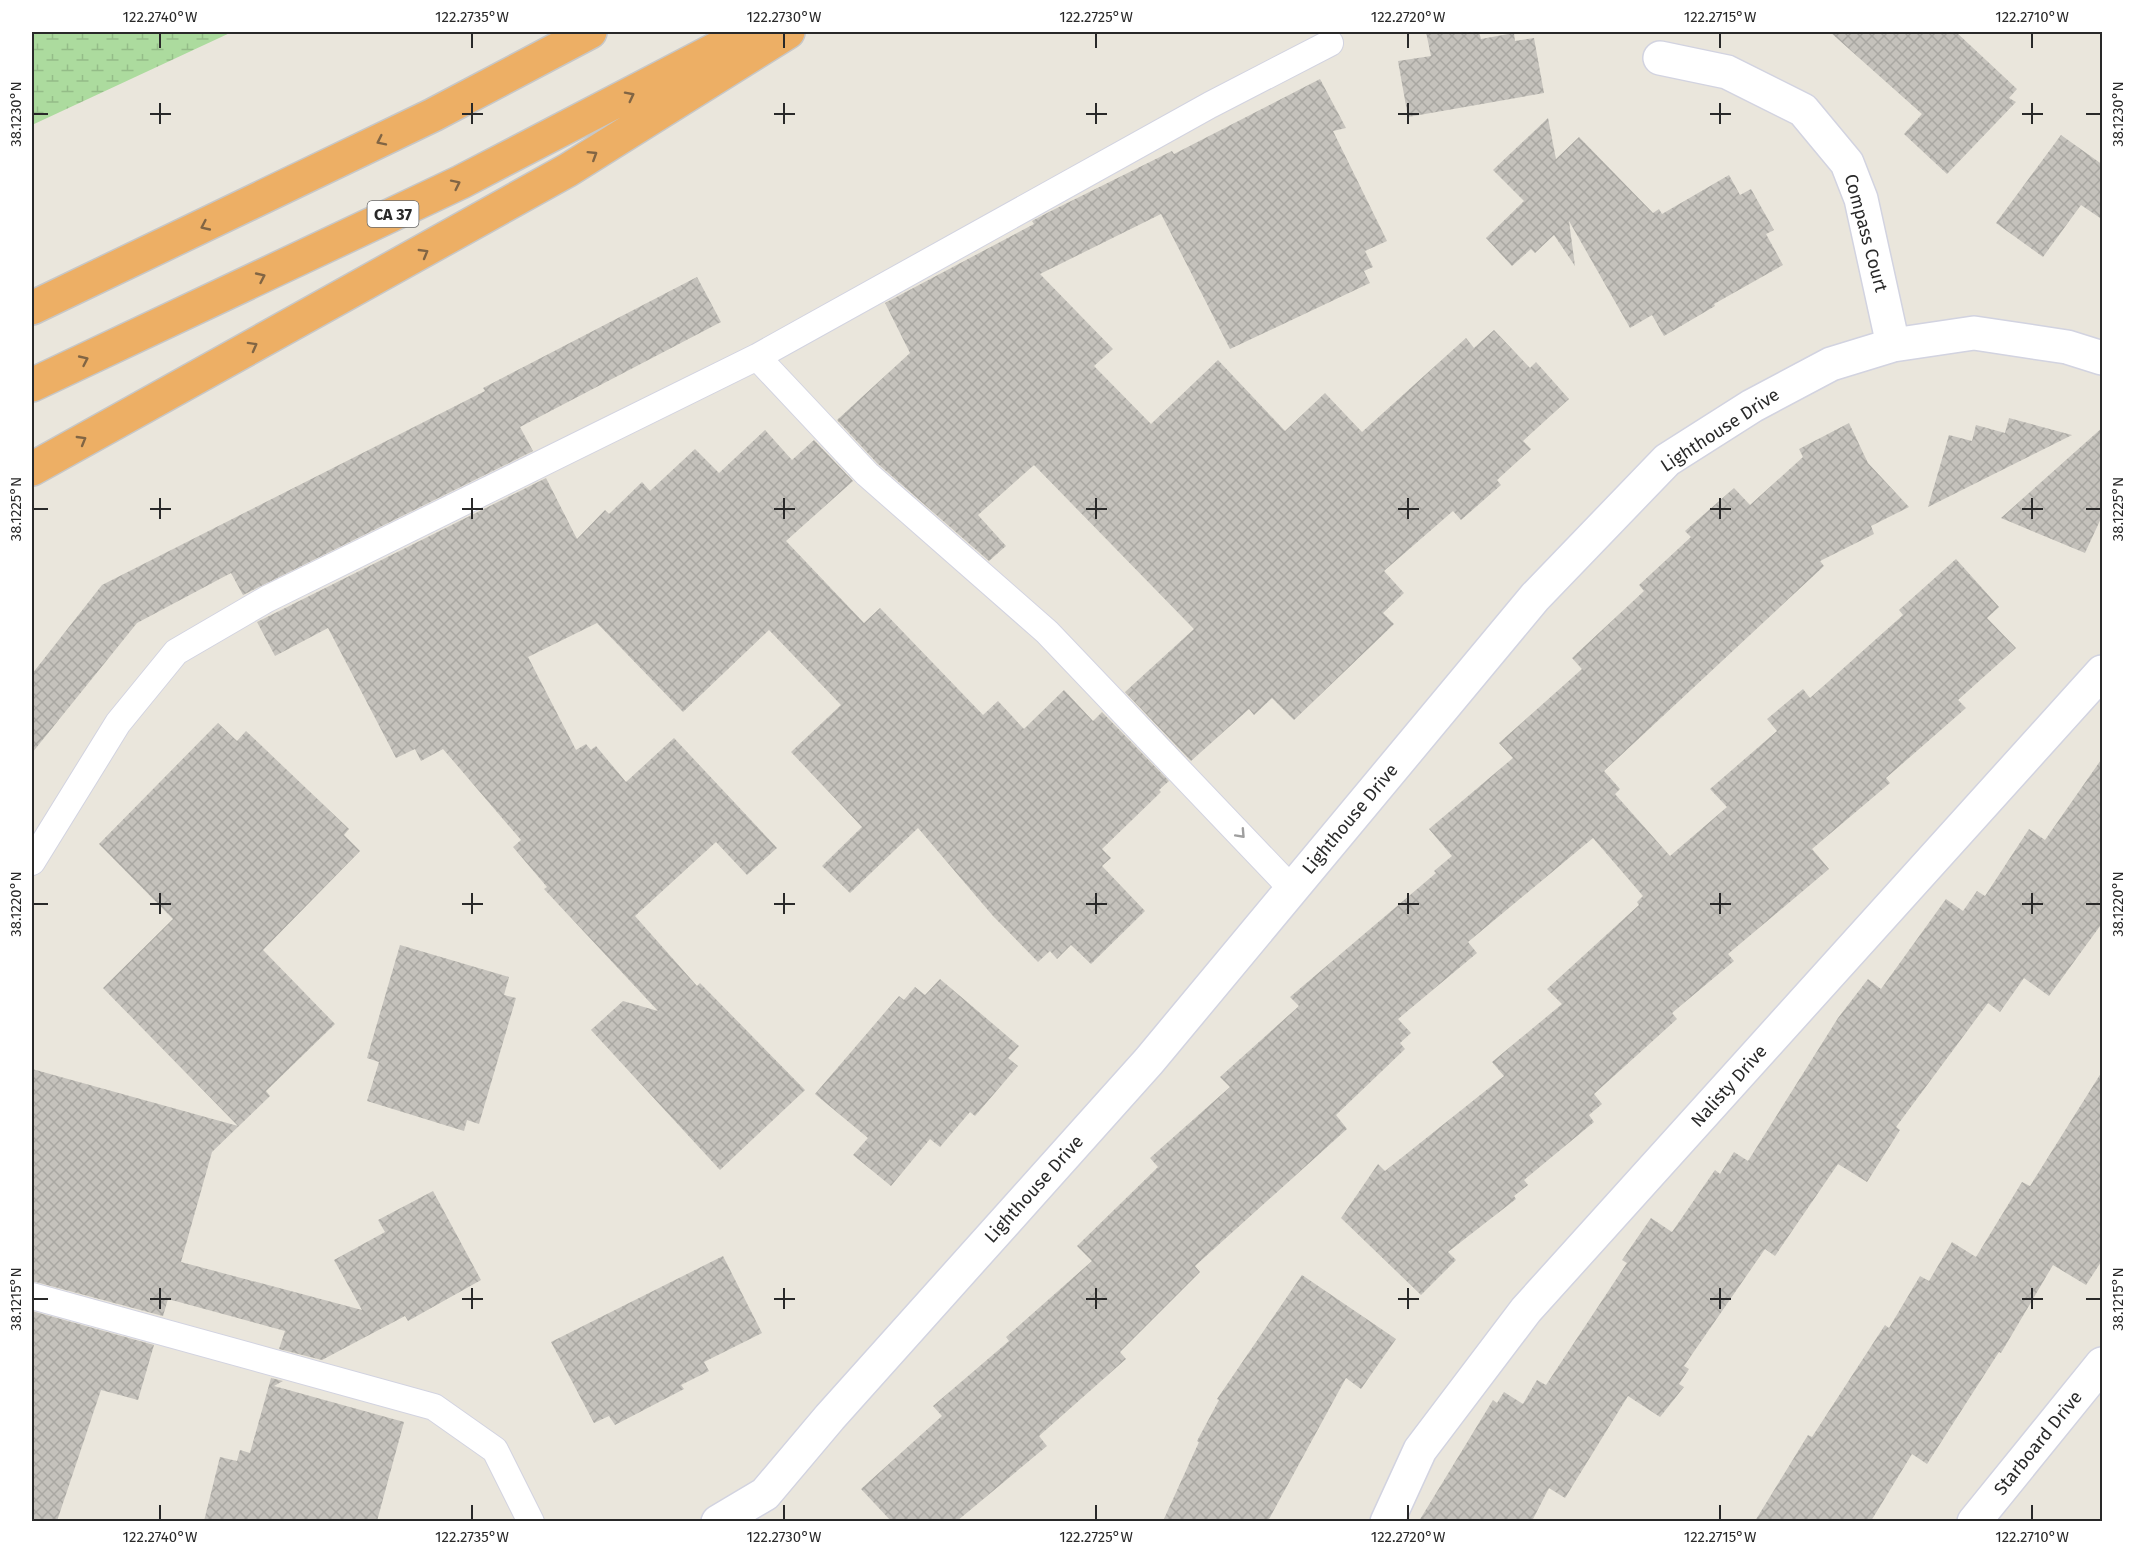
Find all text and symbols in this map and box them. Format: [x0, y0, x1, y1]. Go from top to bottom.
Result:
text: 122.2740°W [123, 8, 198, 26]
text: 122.2735°W [435, 8, 510, 26]
text: 122.2730°W [747, 8, 822, 26]
text: 122.2725°W [1059, 8, 1133, 26]
text: 122.2720°W [1371, 8, 1446, 26]
text: 122.2715°W [1684, 8, 1757, 26]
text: 122.2710°W [1995, 8, 2069, 26]
text: 38.1230°N [7, 81, 25, 147]
text: 38.1230°N [2109, 81, 2127, 147]
one-way arrow [623, 91, 634, 103]
one-way arrow [376, 133, 387, 145]
one-way arrow [586, 151, 597, 162]
street label: Compass Court [1840, 172, 1892, 295]
one-way arrow [450, 180, 461, 192]
road number: CA 37 [368, 201, 418, 227]
one-way arrow [201, 218, 212, 230]
one-way arrow [418, 248, 428, 260]
one-way arrow [254, 273, 265, 285]
one-way arrow [247, 342, 257, 353]
one-way arrow [78, 356, 89, 368]
street label: Lighthouse Drive [1656, 383, 1784, 477]
one-way arrow [76, 436, 86, 447]
text: 38.1225°N [7, 477, 25, 541]
text: 38.1225°N [2109, 477, 2127, 541]
street label: Lighthouse Drive [1297, 759, 1403, 879]
one-way arrow [1233, 827, 1244, 838]
text: 38.1220°N [7, 871, 25, 937]
text: 38.1220°N [2109, 871, 2127, 937]
street label: Nalisty Drive [1686, 1040, 1772, 1132]
street label: Lighthouse Drive [980, 1131, 1088, 1247]
text: 38.1215°N [7, 1267, 25, 1331]
text: 38.1215°N [2109, 1267, 2127, 1331]
street label: Starboard Drive [1989, 1386, 2087, 1500]
text: 122.2740°W [123, 1528, 198, 1546]
text: 122.2735°W [435, 1528, 510, 1546]
text: 122.2730°W [747, 1528, 822, 1546]
text: 122.2725°W [1059, 1528, 1133, 1546]
text: 122.2720°W [1371, 1528, 1446, 1546]
text: 122.2715°W [1684, 1528, 1757, 1546]
text: 122.2710°W [1995, 1528, 2069, 1546]

